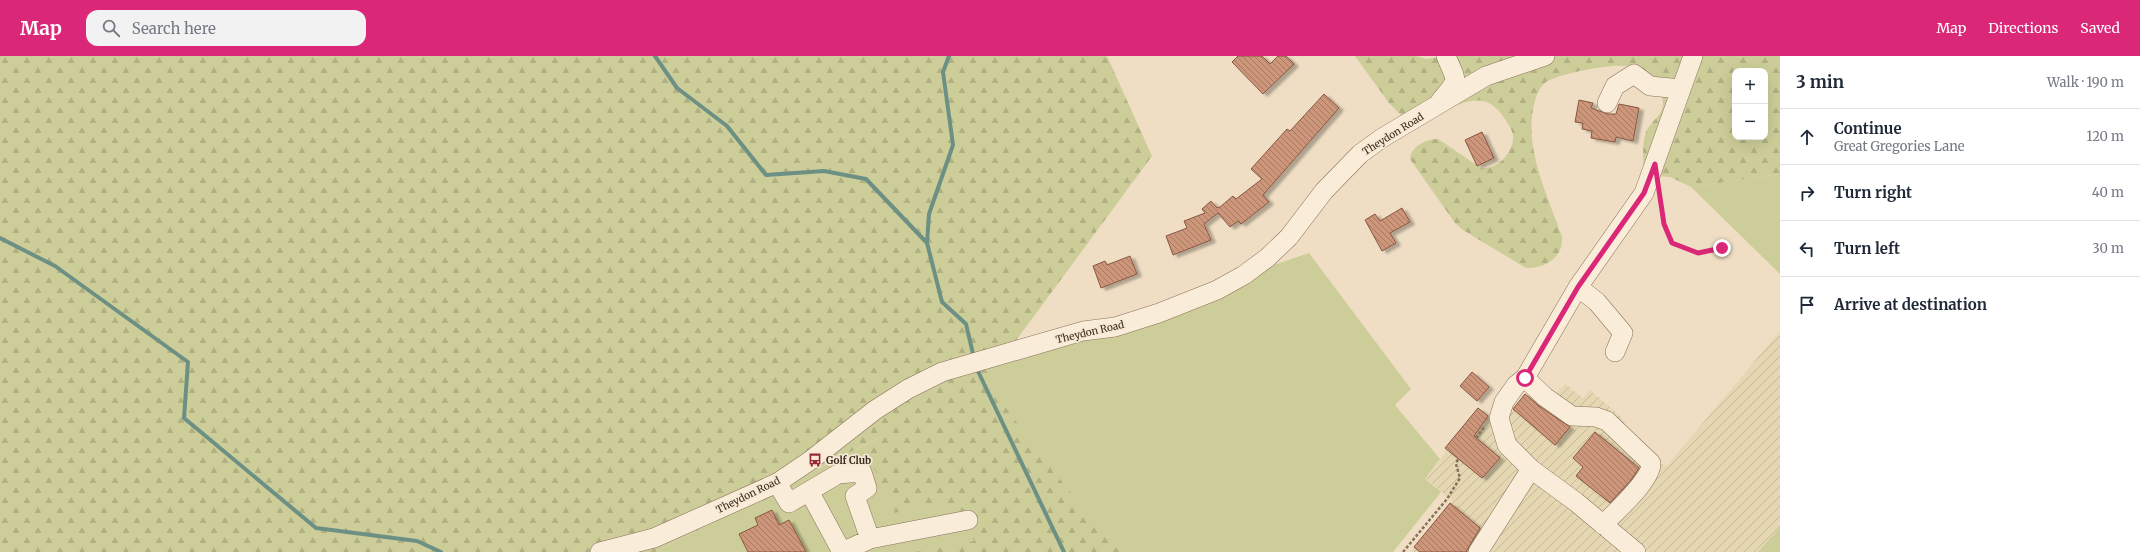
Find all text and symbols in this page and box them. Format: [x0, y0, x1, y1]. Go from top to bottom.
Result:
search box [86, 10, 366, 46]
text: Map [20, 16, 62, 40]
icon: search [100, 17, 122, 39]
text: Search here [132, 19, 216, 38]
text: Map [1936, 19, 1966, 37]
text: Directions [1988, 19, 2058, 37]
text: Saved [2080, 19, 2120, 37]
map controls [1732, 68, 1768, 140]
button: + [1732, 68, 1768, 104]
text: 3 min [1796, 71, 1844, 93]
text: Walk · 190 m [2047, 74, 2124, 91]
button: − [1732, 104, 1768, 140]
street label: Theydon Road [1360, 110, 1426, 158]
text: Continue [1834, 119, 1902, 138]
icon: ahead [1796, 126, 1818, 148]
text: 120 m [2086, 128, 2124, 145]
text: Great Gregories Lane [1834, 138, 1965, 155]
icon: right [1796, 182, 1818, 204]
text: Turn right [1834, 183, 1912, 202]
text: 40 m [2092, 184, 2124, 201]
icon: left [1796, 238, 1818, 260]
route end [1713, 239, 1731, 257]
text: Turn left [1834, 239, 1900, 258]
text: 30 m [2092, 240, 2124, 257]
icon: arrive [1796, 294, 1818, 316]
text: Arrive at destination [1834, 295, 1987, 314]
street label: Theydon Road [1055, 318, 1125, 346]
route start [1516, 369, 1534, 387]
bus stop icon: Golf Club [807, 452, 823, 468]
place label: Golf Club [826, 454, 871, 467]
street label: Theydon Road [714, 474, 782, 516]

